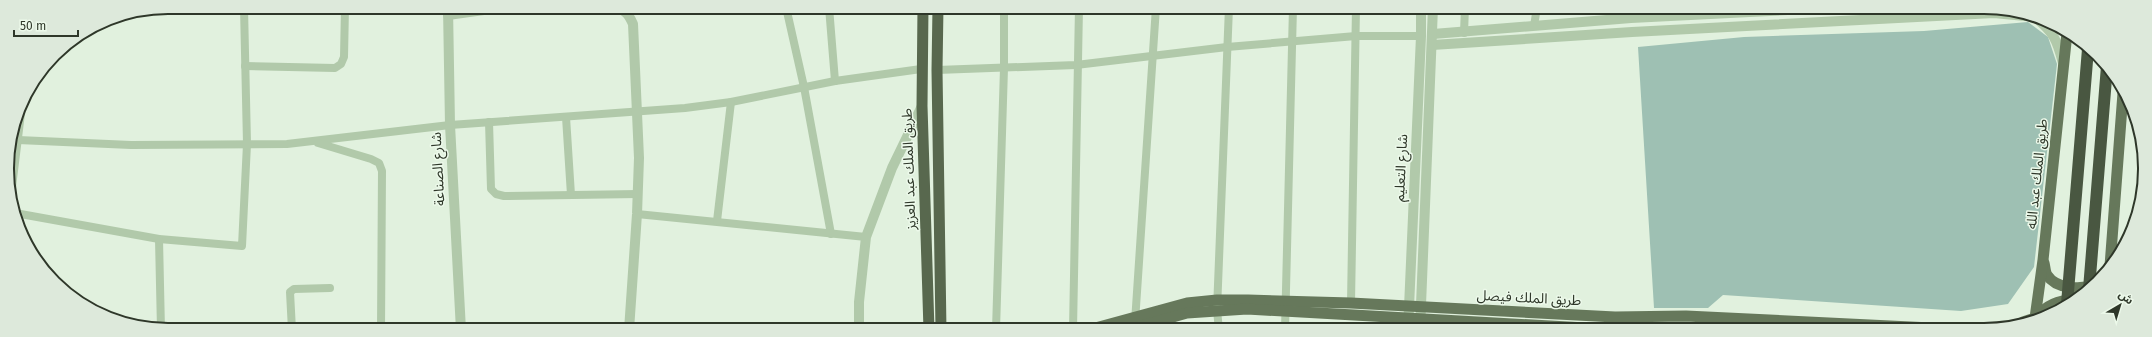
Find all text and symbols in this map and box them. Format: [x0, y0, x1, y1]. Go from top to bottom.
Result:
scale bar [14, 12, 78, 38]
text: 50 m [20, 19, 46, 33]
street label: طريق الملك عبد العزيز [898, 108, 921, 231]
street label: طريق الملك عبد الله [2023, 118, 2052, 230]
street label: شارع الصناعة [428, 131, 450, 206]
street label: شارع التعليم [1391, 134, 1413, 202]
north arrow [2100, 285, 2140, 325]
street label: طريق الملك فيصل [1476, 287, 1582, 310]
text: ش [2116, 288, 2136, 307]

